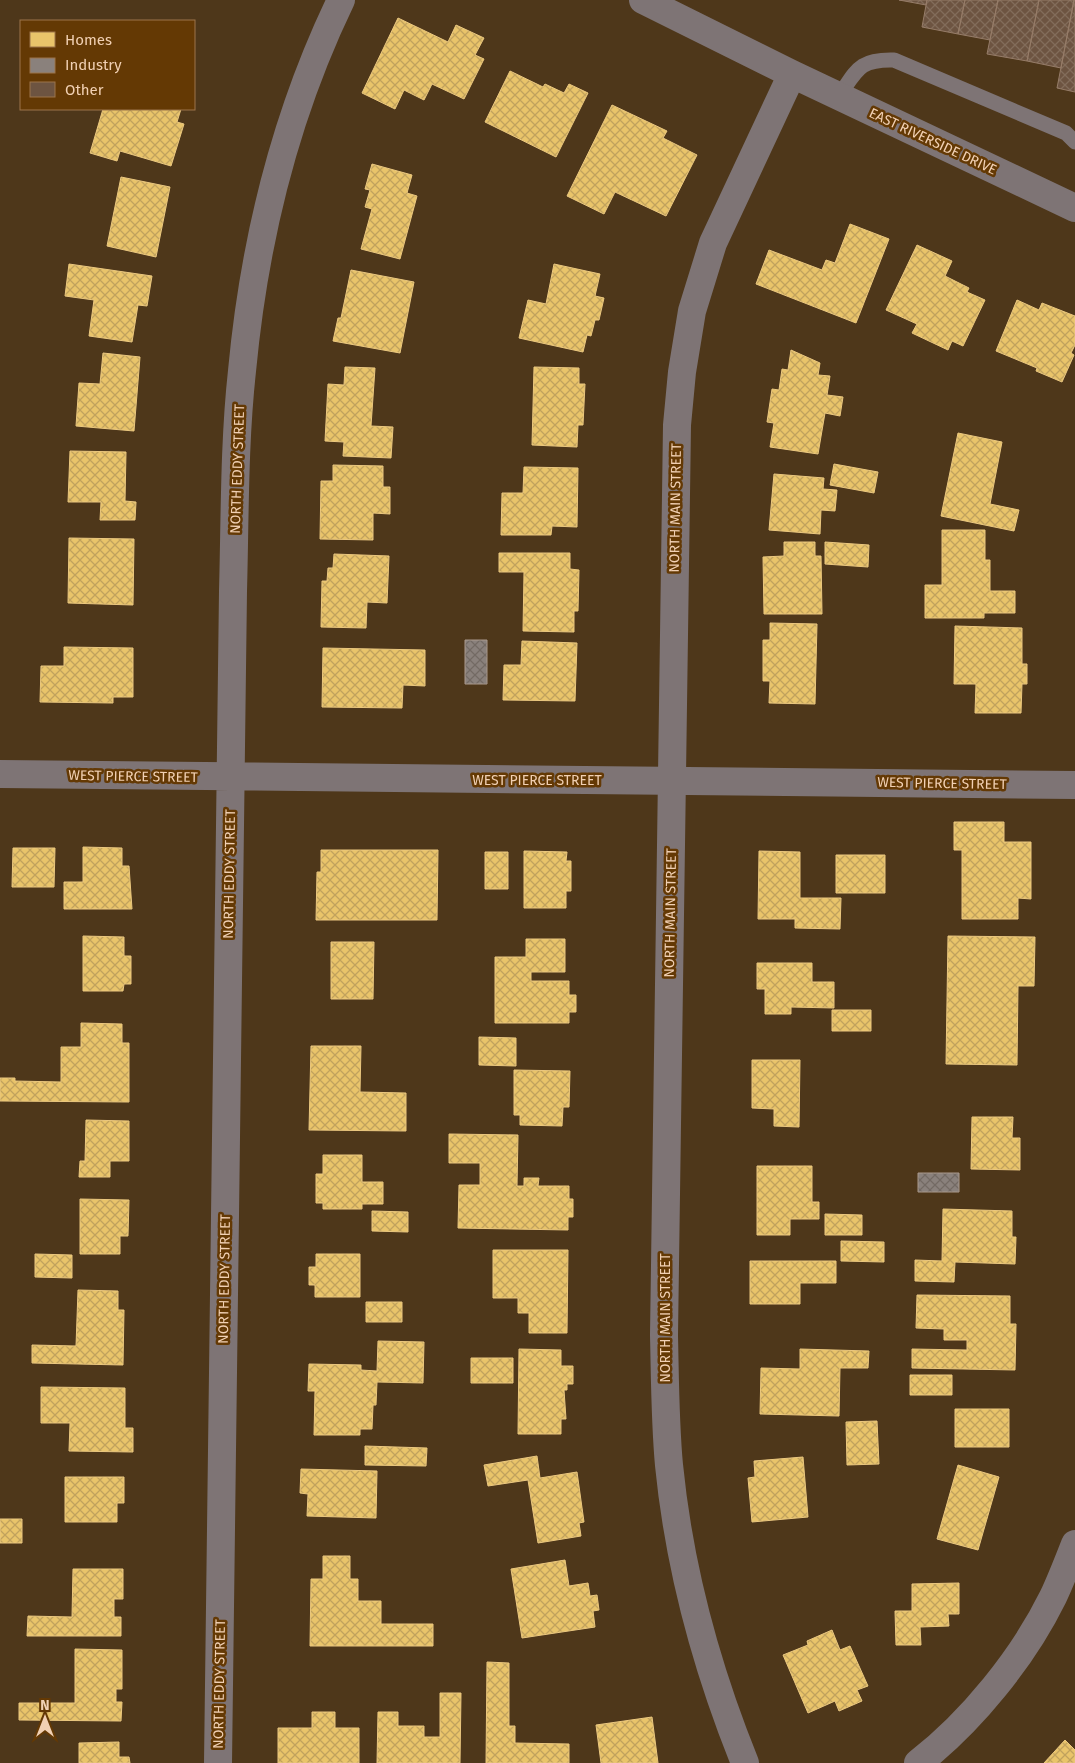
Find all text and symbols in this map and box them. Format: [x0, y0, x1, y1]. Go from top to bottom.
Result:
legend [20, 20, 195, 110]
text: Homes [65, 31, 112, 49]
text: Industry [65, 56, 122, 74]
text: Other [65, 81, 104, 99]
street label: EAST RIVERSIDE DRIVE [866, 104, 999, 179]
street label: NORTH EDDY STREET [227, 403, 248, 534]
street label: NORTH MAIN STREET [666, 442, 685, 573]
street label: WEST PIERCE STREET [68, 767, 199, 786]
street label: WEST PIERCE STREET [472, 772, 603, 789]
street label: WEST PIERCE STREET [877, 774, 1008, 793]
street label: NORTH EDDY STREET [220, 808, 239, 939]
street label: NORTH MAIN STREET [661, 847, 680, 978]
street label: NORTH EDDY STREET [215, 1213, 234, 1344]
street label: NORTH MAIN STREET [657, 1253, 674, 1383]
street label: NORTH EDDY STREET [210, 1618, 229, 1749]
north arrow [20, 1693, 70, 1743]
text: N [40, 1697, 50, 1714]

